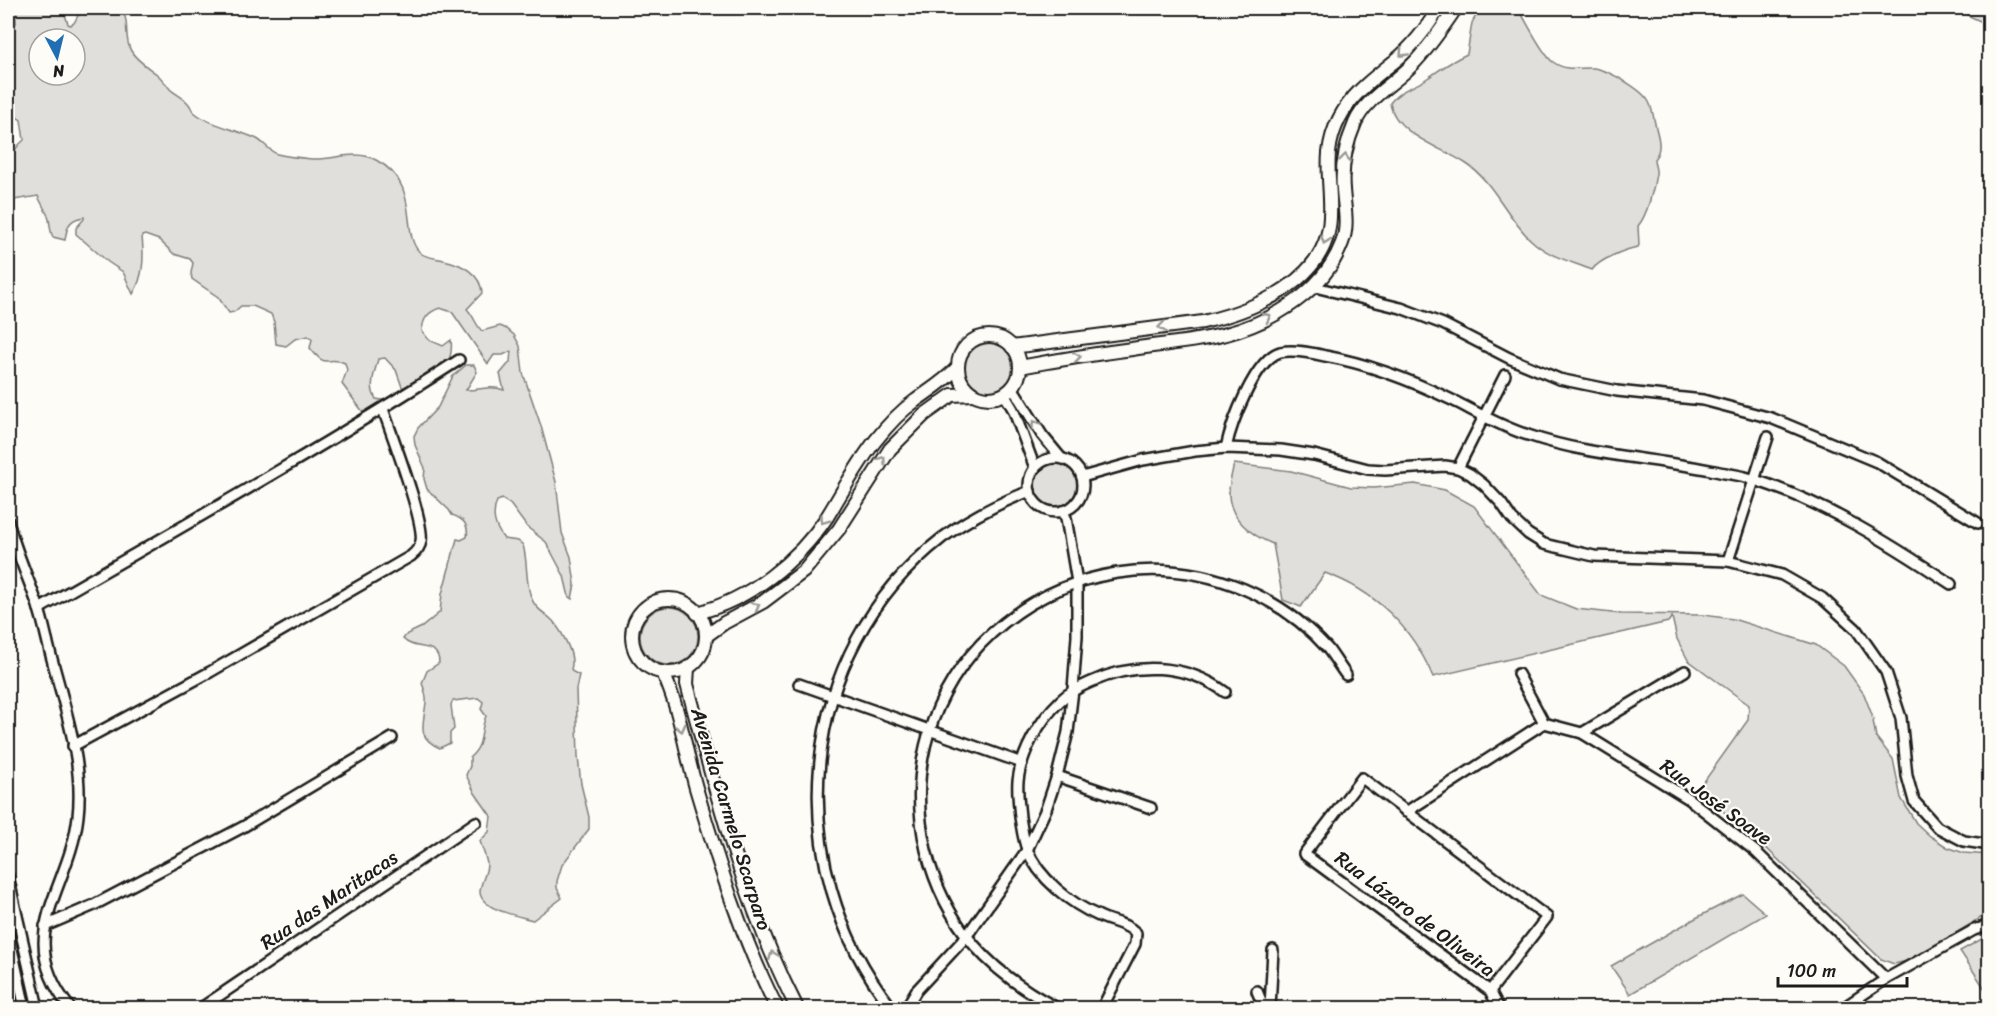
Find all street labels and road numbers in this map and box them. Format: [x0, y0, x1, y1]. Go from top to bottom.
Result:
street label: Avenida Carmelo Scarparo [680, 702, 782, 935]
street label: Rua José Soave [1652, 749, 1780, 855]
street label: Rua das Maritacas [253, 840, 406, 959]
street label: Rua Lázaro de Oliveira [1327, 842, 1503, 986]

